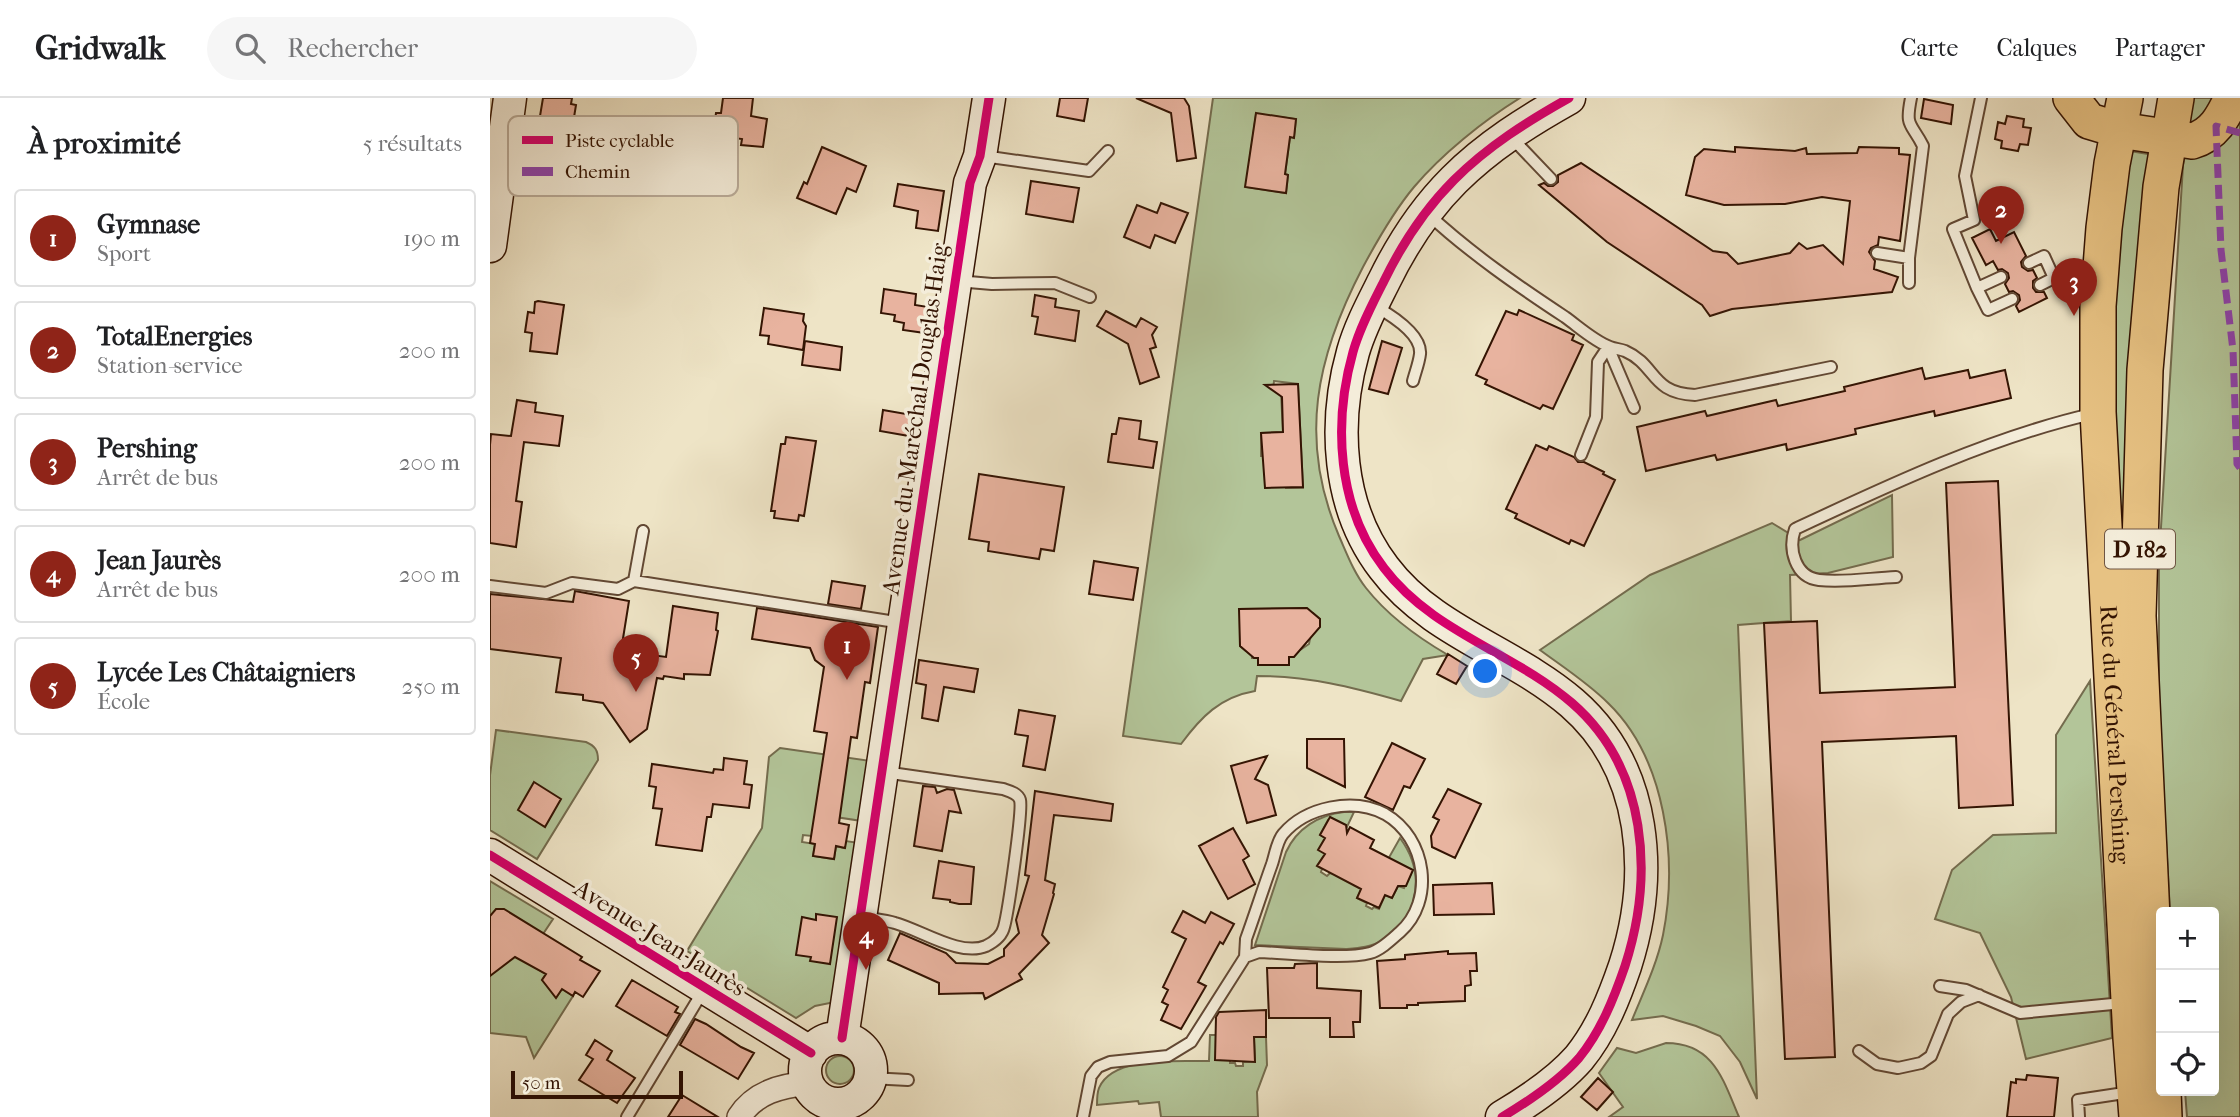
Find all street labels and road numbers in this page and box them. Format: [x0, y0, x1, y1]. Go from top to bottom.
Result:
street label: Avenue du Maréchal Douglas Haig [876, 240, 954, 597]
road number: D 182 [2105, 530, 2175, 569]
street label: Rue du Général Pershing [2094, 604, 2136, 866]
street label: Avenue Jean Jaurès [568, 873, 751, 1002]

